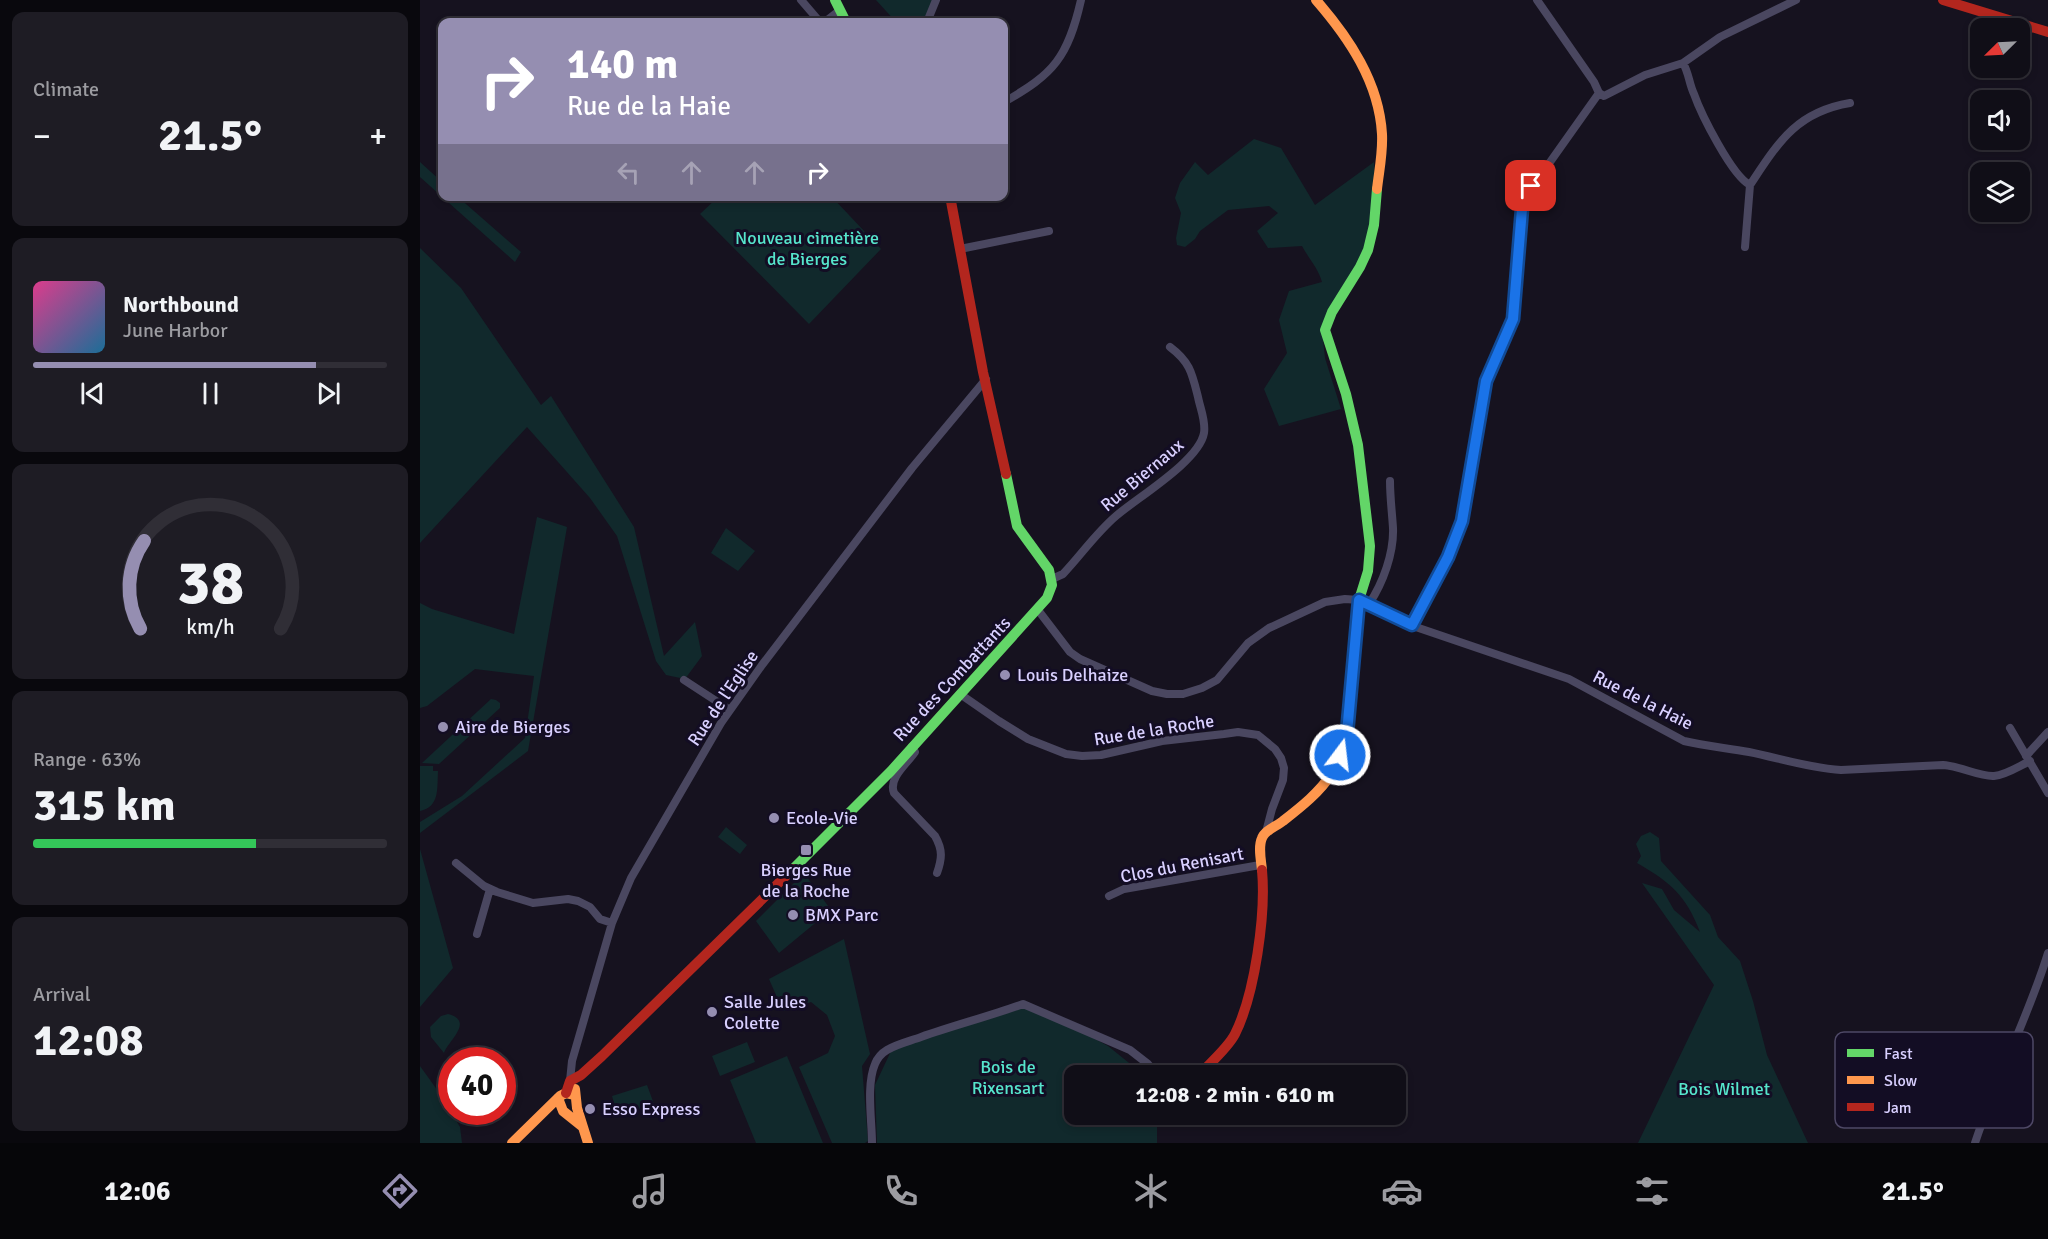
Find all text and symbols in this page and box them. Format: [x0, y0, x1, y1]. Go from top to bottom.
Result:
north arrow [1970, 18, 2030, 78]
map controls [1970, 18, 2030, 222]
text: 140 m [567, 39, 678, 90]
icon: right [468, 42, 546, 120]
text: Climate [33, 77, 99, 102]
text: Rue de la Haie [567, 90, 731, 123]
button: sound [1970, 90, 2030, 150]
text: 21.5° [158, 108, 262, 163]
text: − [33, 116, 51, 157]
text: + [369, 116, 387, 157]
icon: left [612, 156, 645, 189]
icon: ahead [675, 156, 708, 189]
icon: ahead [738, 156, 771, 189]
icon: right [801, 156, 834, 189]
pin [1505, 160, 1556, 211]
button: layers [1970, 162, 2030, 222]
icon: arrive [1514, 169, 1547, 202]
park label: Nouveau cimetière de Bierges [735, 227, 879, 270]
text: Northbound [123, 291, 239, 318]
text: June Harbor [123, 318, 228, 343]
icon: previous [76, 377, 109, 410]
icon: pause [194, 377, 227, 410]
icon: next [312, 377, 345, 410]
street label: Rue Biernaux [1096, 433, 1189, 516]
text: 38 [176, 544, 244, 621]
street label: Rue des Combattants [889, 612, 1015, 746]
text: km/h [186, 614, 234, 640]
street label: Rue de l'Eglise [683, 646, 763, 750]
place label: Louis Delhaize [1017, 664, 1128, 686]
street label: Rue de la Haie [1589, 665, 1697, 735]
marker: Louis Delhaize [998, 668, 1012, 682]
street label: Rue de la Roche [1092, 710, 1216, 750]
place label: Aire de Bierges [455, 716, 570, 738]
marker: Aire de Bierges [436, 720, 450, 734]
position arrow [1308, 723, 1372, 787]
text: Range · 63% [33, 747, 141, 772]
text: 315 km [33, 778, 176, 833]
place label: Ecole-Vie [786, 807, 858, 829]
marker: Ecole-Vie [767, 811, 781, 825]
street label: Clos du Renisart [1119, 842, 1245, 888]
marker: Bierges Rue de la Roche [799, 843, 813, 857]
place label: Bierges Rue de la Roche [761, 859, 851, 902]
place label: BMX Parc [805, 904, 879, 926]
marker: BMX Parc [786, 908, 800, 922]
text: Arrival [33, 982, 91, 1007]
place label: Salle Jules Colette [724, 991, 806, 1034]
marker: Salle Jules Colette [705, 1005, 719, 1019]
text: 12:08 [33, 1013, 143, 1068]
legend [1835, 1032, 2033, 1128]
text: Fast [1884, 1044, 1913, 1064]
speed limit sign: 40 [438, 1047, 516, 1125]
park label: Bois de Rixensart [972, 1056, 1044, 1099]
text: Slow [1884, 1071, 1918, 1091]
park label: Bois Wilmet [1678, 1078, 1770, 1100]
text: 12:08 · 2 min · 610 m [1135, 1081, 1335, 1108]
place label: Esso Express [602, 1098, 700, 1120]
text: Jam [1884, 1098, 1912, 1118]
marker: Esso Express [583, 1102, 597, 1116]
icon: directions [379, 1170, 421, 1212]
icon: music [629, 1170, 671, 1212]
icon: phone [880, 1170, 922, 1212]
icon: climate [1130, 1170, 1172, 1212]
icon: car [1381, 1170, 1423, 1212]
icon: filters [1631, 1170, 1673, 1212]
text: 12:06 [104, 1175, 170, 1208]
text: 21.5° [1881, 1175, 1944, 1208]

